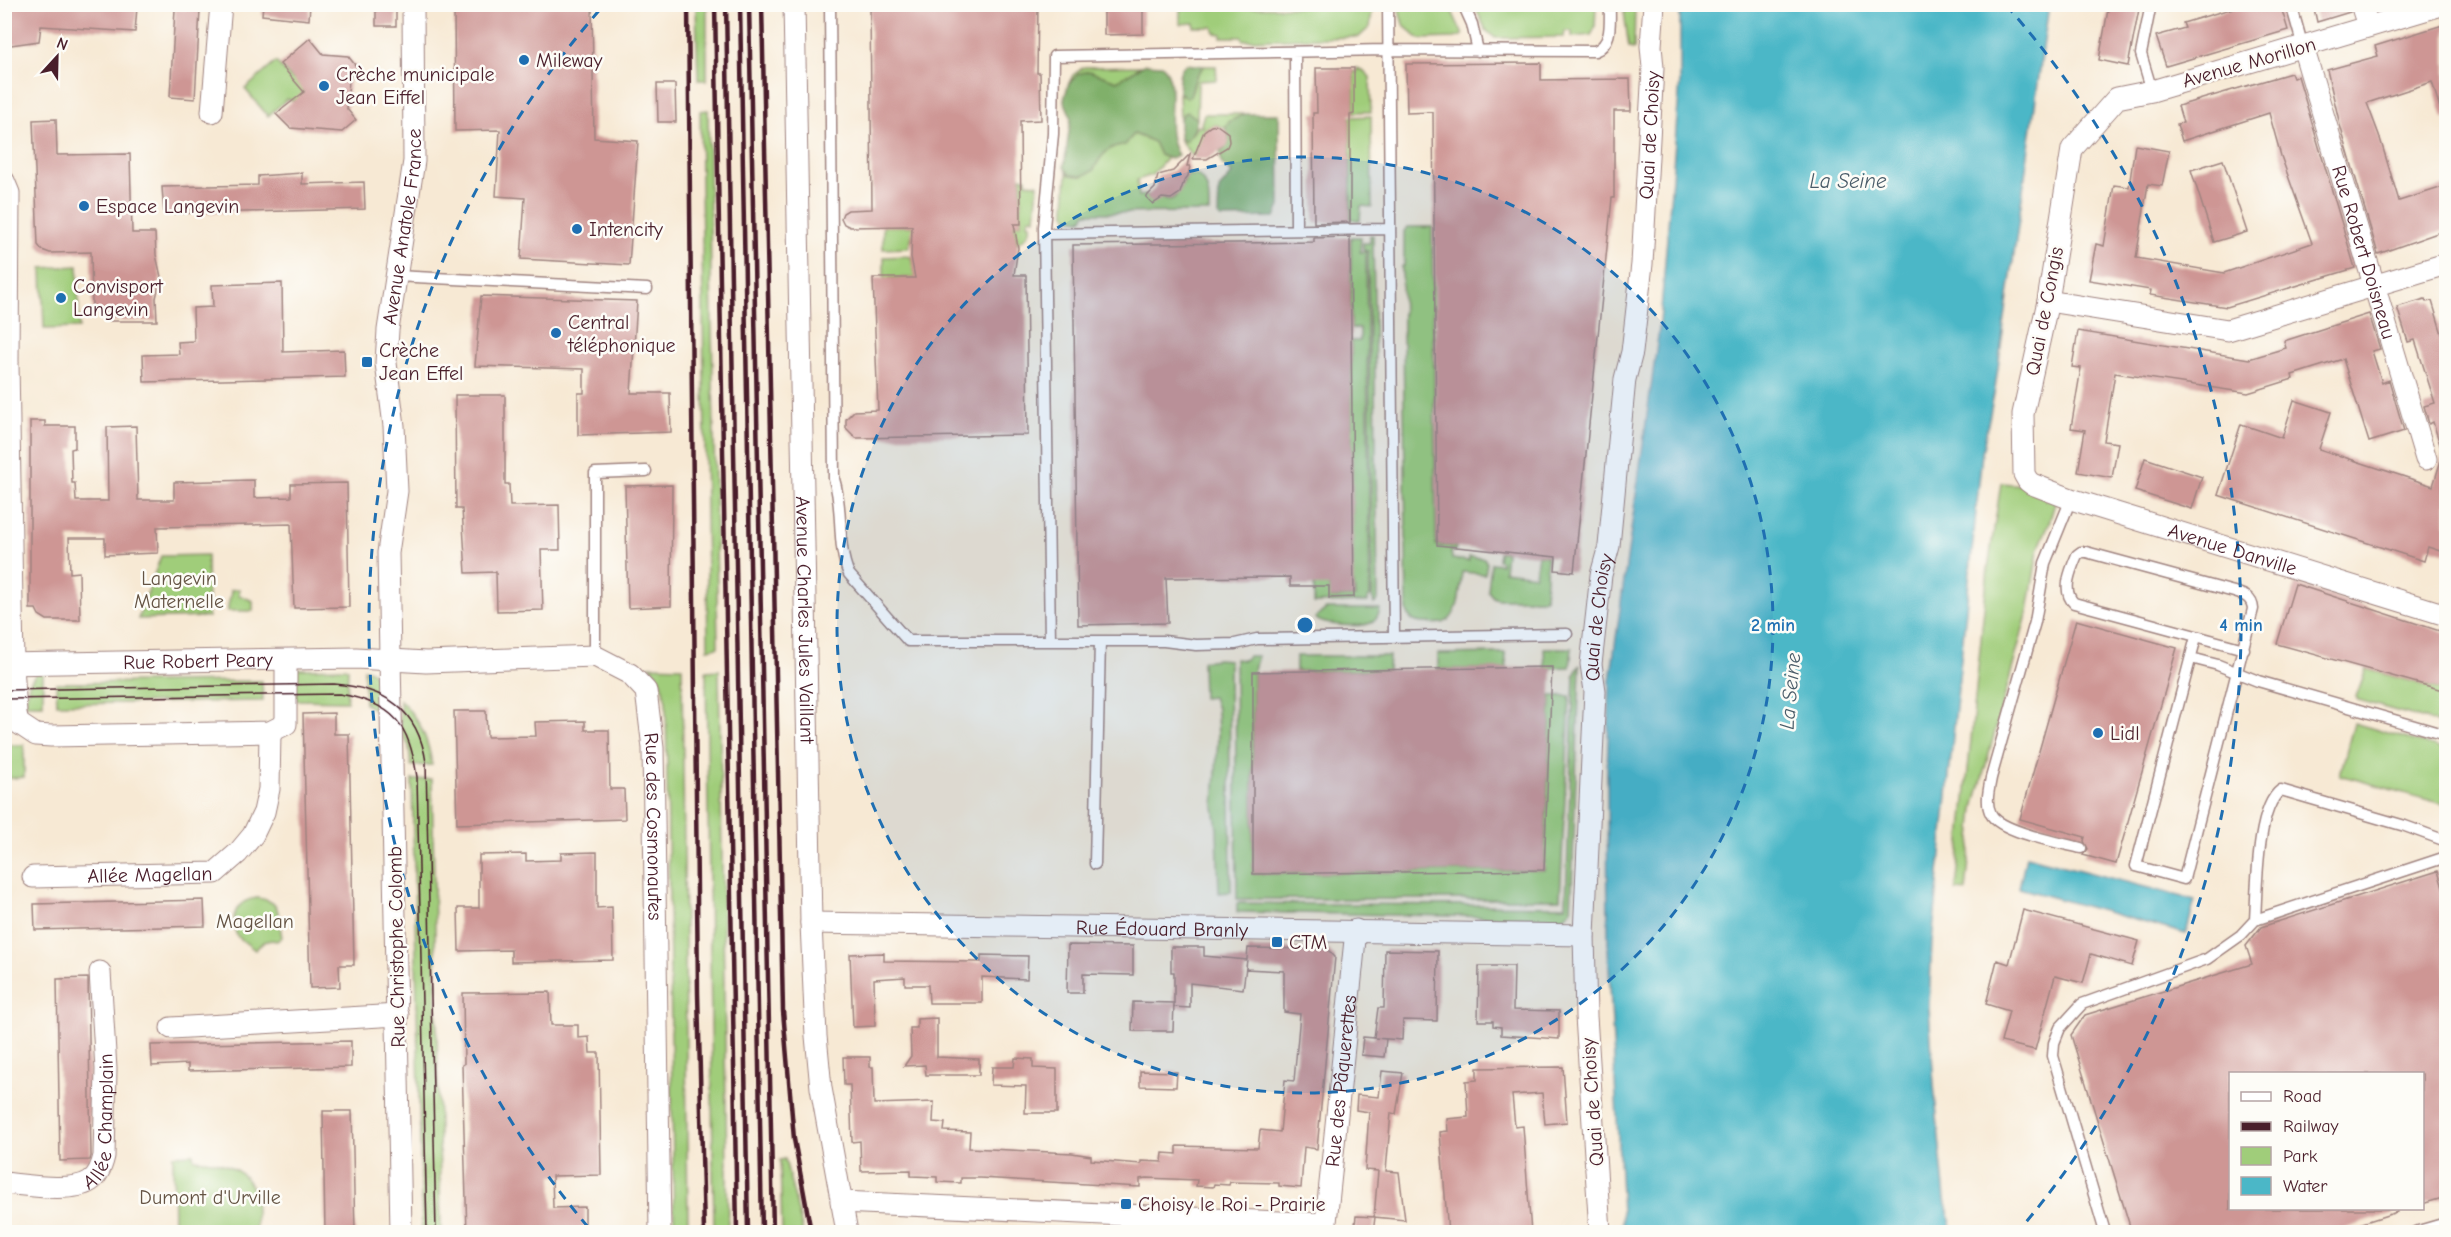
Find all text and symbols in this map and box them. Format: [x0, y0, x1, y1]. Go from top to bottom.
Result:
north arrow [27, 27, 87, 87]
street label: Avenue Morillon [2180, 32, 2319, 93]
text: N [54, 34, 70, 54]
place label: Mileway [536, 49, 603, 72]
marker: Mileway [517, 53, 531, 67]
place label: Crèche municipale Jean Eiffel [336, 63, 495, 109]
street label: Quai de Choisy [1635, 70, 1665, 200]
marker: Crèche municipale Jean Eiffel [317, 79, 331, 93]
street label: Avenue Anatole France [378, 128, 426, 326]
street label: Rue Robert Doisneau [2327, 163, 2401, 342]
water label: La Seine [1809, 169, 1887, 193]
place label: Espace Langevin [96, 195, 239, 218]
marker: Espace Langevin [77, 199, 91, 213]
place label: Intencity [589, 218, 663, 241]
marker: Intencity [570, 222, 584, 236]
street label: Quai de Congis [2021, 245, 2068, 377]
place label: Convisport Langevin [73, 275, 164, 321]
marker: Convisport Langevin [54, 291, 68, 305]
place label: Central téléphonique [567, 311, 676, 357]
marker: Central téléphonique [549, 326, 563, 340]
place label: Crèche Jean Effel [379, 339, 463, 385]
marker: Crèche Jean Effel [360, 355, 374, 369]
street label: Avenue Charles Jules Vaillant [791, 496, 819, 745]
street label: Avenue Danville [2165, 519, 2300, 580]
street label: Quai de Choisy [1580, 551, 1618, 683]
park label: Langevin Maternelle [134, 567, 224, 613]
centre of rings [1295, 615, 1315, 635]
text: 2 min [1751, 615, 1795, 636]
text: 4 min [2219, 615, 2263, 636]
street label: Rue Robert Peary [123, 648, 273, 674]
water label: La Seine [1775, 651, 1805, 731]
place label: Lidl [2110, 722, 2140, 745]
marker: Lidl [2091, 726, 2105, 740]
street label: Rue des Cosmonautes [639, 731, 666, 921]
street label: Rue Christophe Colomb [383, 846, 410, 1048]
street label: Allée Magellan [87, 862, 213, 888]
park label: Magellan [216, 910, 294, 933]
street label: Rue Édouard Branly [1076, 916, 1248, 942]
place label: CTM [1289, 931, 1327, 954]
marker: CTM [1270, 935, 1284, 949]
street label: Rue des Pâquerettes [1321, 994, 1361, 1168]
street label: Quai de Choisy [1577, 1037, 1608, 1167]
street label: Allée Champlain [79, 1053, 118, 1194]
legend [2229, 1072, 2424, 1210]
text: Road [2283, 1086, 2322, 1107]
text: Railway [2283, 1116, 2340, 1137]
text: Park [2283, 1146, 2318, 1167]
text: Water [2283, 1176, 2328, 1197]
park label: Dumont d'Urville [139, 1186, 281, 1209]
place label: Choisy le Roi - Prairie [1138, 1193, 1325, 1216]
marker: Choisy le Roi - Prairie [1119, 1197, 1133, 1211]

